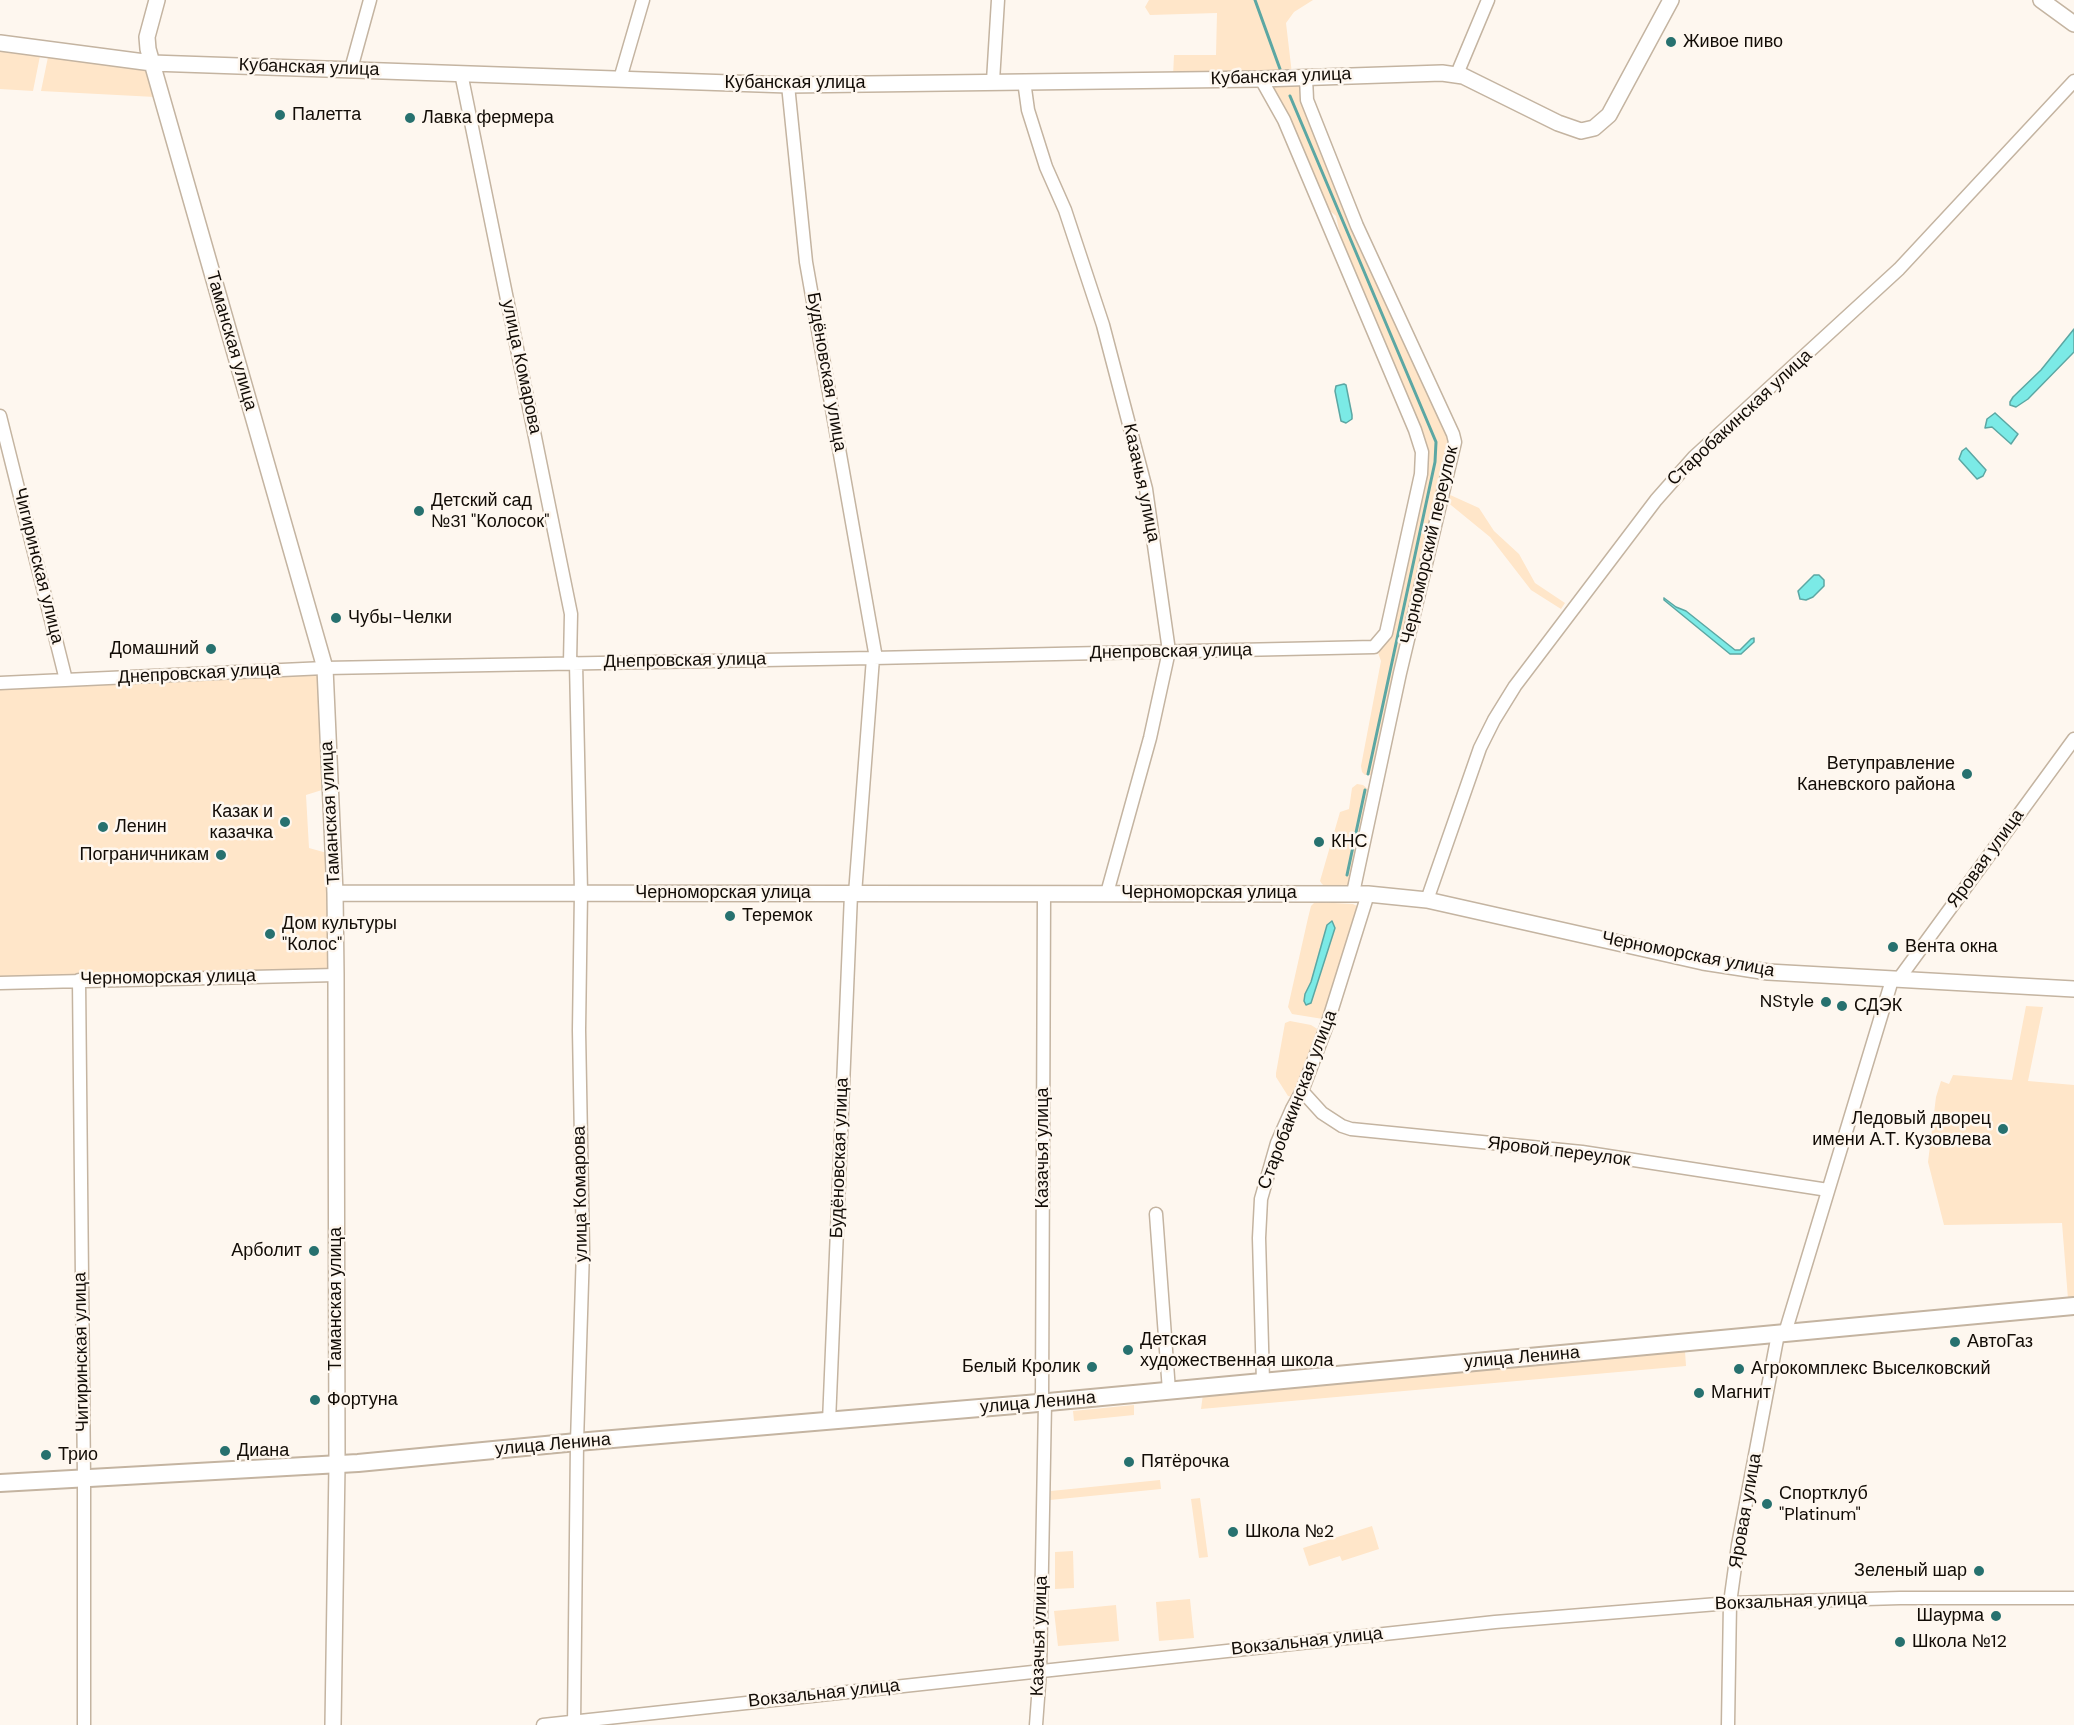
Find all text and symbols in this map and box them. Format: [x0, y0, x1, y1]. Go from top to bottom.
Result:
place label: Живое пиво [1683, 31, 1783, 53]
marker: Живое пиво [1664, 35, 1678, 49]
street label: Кубанская улица [238, 55, 380, 81]
street label: Кубанская улица [1210, 64, 1352, 90]
street label: Кубанская улица [725, 72, 865, 94]
place label: Палетта [292, 104, 361, 126]
place label: Лавка фермера [422, 107, 554, 129]
marker: Палетта [273, 108, 287, 122]
marker: Лавка фермера [403, 111, 417, 125]
street label: Таманская улица [201, 269, 261, 413]
street label: Будёновская улица [801, 291, 851, 453]
street label: улица Комарова [496, 298, 546, 436]
street label: Старобакинская улица [1663, 345, 1817, 491]
street label: Казачья улица [1118, 422, 1164, 544]
street label: Черноморский переулок [1397, 444, 1463, 646]
street label: Чигиринская улица [8, 486, 68, 646]
place label: Детский сад №31 "Колосок" [431, 490, 549, 532]
marker: Детский сад №31 "Колосок" [412, 504, 426, 518]
place label: Чубы-Челки [348, 607, 452, 629]
marker: Чубы-Челки [329, 611, 343, 625]
place label: Домашний [110, 638, 199, 660]
street label: Днепровская улица [1090, 640, 1252, 664]
marker: Домашний [204, 642, 218, 656]
street label: Днепровская улица [604, 649, 766, 673]
street label: Днепровская улица [117, 659, 281, 689]
street label: Таманская улица [316, 741, 346, 885]
place label: Ветуправление Каневского района [1797, 753, 1955, 795]
marker: Ветуправление Каневского района [1960, 767, 1974, 781]
place label: Казак и казачка [209, 801, 273, 844]
street label: Яровая улица [1943, 806, 2029, 912]
marker: Казак и казачка [278, 815, 292, 829]
place label: Ленин [115, 816, 167, 838]
marker: Ленин [96, 820, 110, 834]
place label: КНС [1331, 831, 1367, 853]
marker: КНС [1312, 835, 1326, 849]
place label: Пограничникам [79, 844, 209, 866]
marker: Пограничникам [214, 848, 228, 862]
street label: Черноморская улица [635, 882, 811, 904]
street label: Черноморская улица [1121, 882, 1297, 904]
place label: Теремок [742, 905, 812, 927]
marker: Теремок [723, 909, 737, 923]
place label: Дом культуры "Колос" [282, 913, 397, 956]
marker: Дом культуры "Колос" [263, 927, 277, 941]
street label: Черноморская улица [1600, 928, 1776, 982]
place label: Вента окна [1905, 936, 1998, 958]
marker: Вента окна [1886, 940, 1900, 954]
street label: Черноморская улица [80, 966, 256, 990]
place label: NStyle [1760, 991, 1814, 1013]
marker: NStyle [1819, 995, 1833, 1009]
place label: СДЭК [1854, 995, 1902, 1017]
marker: СДЭК [1835, 999, 1849, 1013]
street label: Старобакинская улица [1254, 1007, 1342, 1193]
street label: Будёновская улица [826, 1077, 854, 1239]
street label: Казачья улица [1032, 1088, 1054, 1208]
place label: Ледовый дворец имени А.Т. Кузовлева [1812, 1108, 1991, 1150]
marker: Ледовый дворец имени А.Т. Кузовлева [1996, 1122, 2010, 1136]
street label: улица Комарова [569, 1126, 593, 1262]
street label: Яровой переулок [1486, 1133, 1632, 1171]
street label: Таманская улица [325, 1227, 347, 1371]
place label: Арболит [231, 1240, 302, 1262]
marker: Арболит [307, 1244, 321, 1258]
street label: Чигиринская улица [70, 1272, 94, 1432]
place label: Детская художественная школа [1140, 1329, 1333, 1372]
place label: АвтоГаз [1967, 1331, 2033, 1353]
marker: АвтоГаз [1948, 1335, 1962, 1349]
street label: улица Ленина [1463, 1342, 1581, 1374]
marker: Детская художественная школа [1121, 1343, 1135, 1357]
place label: Белый Кролик [962, 1356, 1080, 1378]
place label: Агрокомплекс Выселковский [1751, 1358, 1990, 1380]
marker: Белый Кролик [1085, 1360, 1099, 1374]
marker: Агрокомплекс Выселковский [1732, 1362, 1746, 1376]
place label: Магнит [1711, 1382, 1771, 1404]
marker: Магнит [1692, 1386, 1706, 1400]
street label: улица Ленина [979, 1387, 1097, 1419]
place label: Фортуна [327, 1389, 398, 1411]
marker: Фортуна [308, 1393, 322, 1407]
street label: улица Ленина [494, 1429, 612, 1461]
place label: Диана [237, 1440, 289, 1462]
place label: Трио [58, 1444, 98, 1466]
marker: Диана [218, 1444, 232, 1458]
marker: Трио [39, 1448, 53, 1462]
place label: Пятёрочка [1141, 1451, 1229, 1473]
street label: Яровая улица [1725, 1452, 1767, 1570]
marker: Пятёрочка [1122, 1455, 1136, 1469]
place label: Спортклуб "Platinum" [1779, 1483, 1868, 1526]
marker: Спортклуб "Platinum" [1760, 1497, 1774, 1511]
place label: Школа №2 [1245, 1521, 1334, 1543]
marker: Школа №2 [1226, 1525, 1240, 1539]
place label: Зеленый шар [1854, 1560, 1967, 1582]
marker: Зеленый шар [1972, 1564, 1986, 1578]
street label: Казачья улица [1027, 1575, 1053, 1697]
street label: Вокзальная улица [1715, 1589, 1867, 1615]
place label: Шаурма [1916, 1605, 1984, 1627]
marker: Шаурма [1989, 1609, 2003, 1623]
street label: Вокзальная улица [1230, 1623, 1384, 1661]
place label: Школа №12 [1912, 1631, 2007, 1653]
marker: Школа №12 [1893, 1635, 1907, 1649]
street label: Вокзальная улица [747, 1675, 901, 1713]

